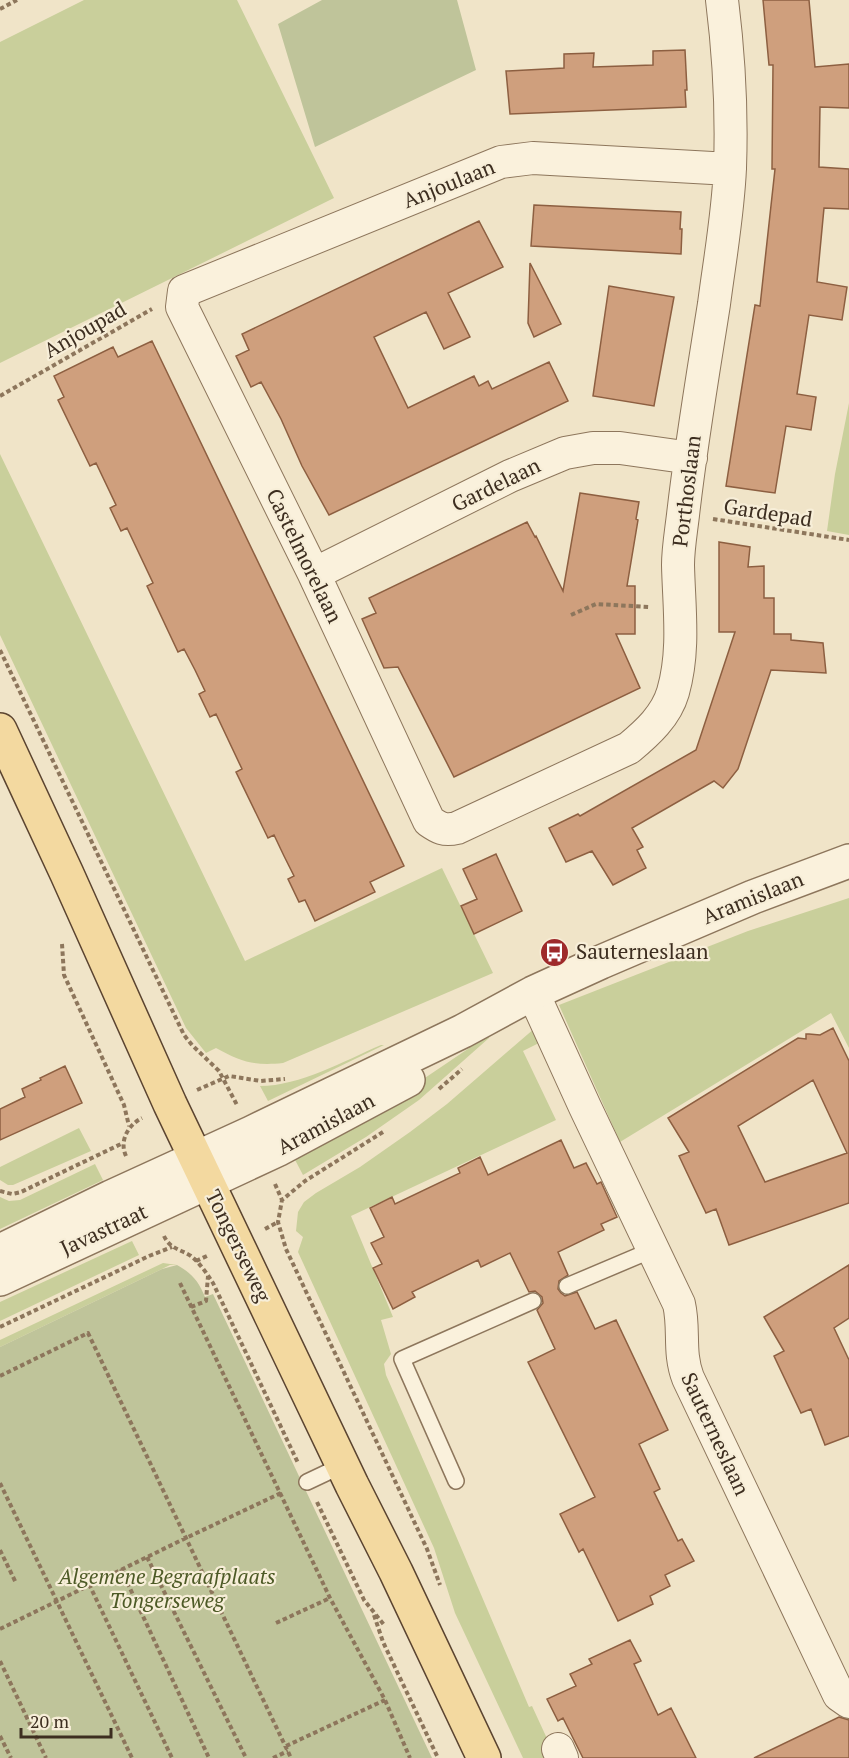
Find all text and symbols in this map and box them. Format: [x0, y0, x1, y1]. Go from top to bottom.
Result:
street label: Anjoulaan [399, 152, 499, 214]
street label: Anjoupad [38, 294, 131, 364]
street label: Porthoslaan [665, 433, 707, 548]
street label: Gardelaan [447, 450, 545, 518]
street label: Castelmorelaan [260, 484, 350, 628]
street label: Gardepad [722, 491, 815, 533]
street label: Aramislaan [698, 864, 808, 930]
bus stop icon: Sauterneslaan [539, 936, 571, 968]
place label: Sauterneslaan [576, 937, 709, 965]
street label: Aramislaan [272, 1085, 380, 1160]
street label: Tongerseweg [200, 1185, 279, 1307]
street label: Javastraat [56, 1197, 152, 1261]
street label: Sauterneslaan [675, 1368, 757, 1500]
park label: Algemene Begraafplaats Tongerseweg [56, 1562, 276, 1614]
scale bar [21, 1701, 111, 1739]
text: 20 m [30, 1709, 70, 1733]

